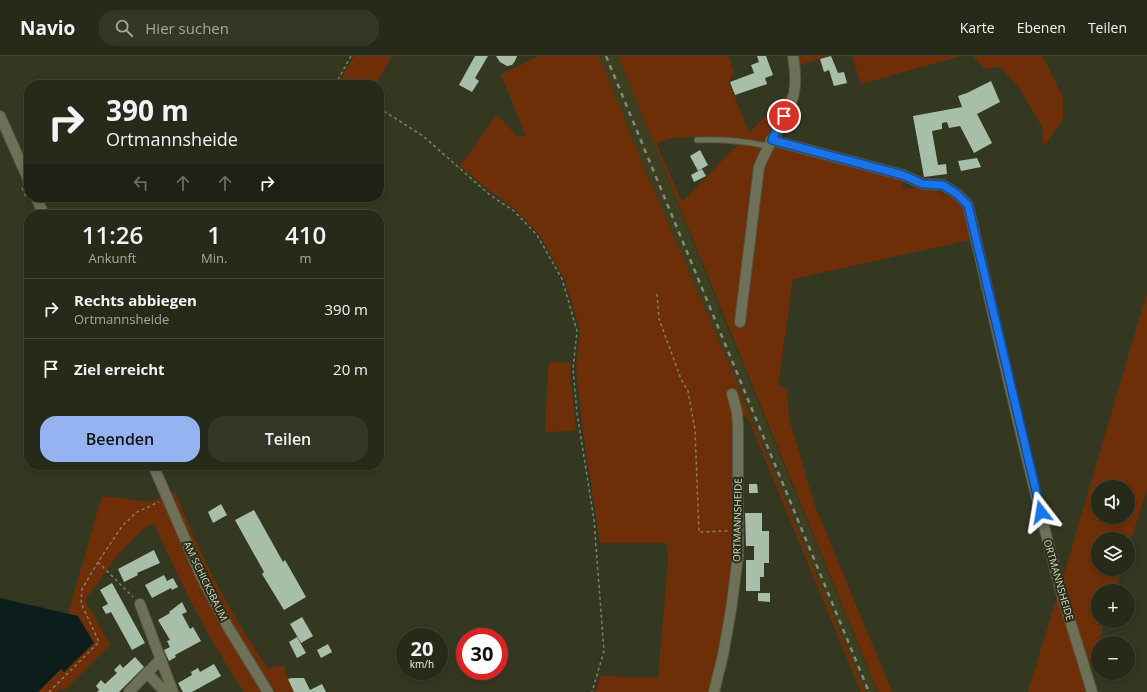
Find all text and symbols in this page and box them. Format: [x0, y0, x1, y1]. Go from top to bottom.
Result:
search box [99, 10, 379, 46]
text: Navio [20, 15, 75, 41]
icon: search [113, 17, 135, 39]
text: Hier suchen [145, 18, 229, 38]
text: Karte [960, 18, 995, 37]
text: Ebenen [1017, 18, 1066, 37]
text: Teilen [1088, 18, 1127, 37]
text: 390 m [106, 91, 189, 129]
icon: right [40, 96, 92, 148]
pin [767, 99, 801, 133]
icon: arrive [773, 105, 795, 127]
text: Ortmannsheide [106, 127, 238, 151]
icon: left [130, 172, 152, 194]
icon: ahead [172, 172, 194, 194]
icon: ahead [214, 172, 236, 194]
icon: right [256, 172, 278, 194]
text: 11:26 [82, 218, 143, 251]
text: 1 [207, 218, 221, 251]
text: 410 [285, 218, 326, 251]
text: Ankunft [88, 249, 136, 267]
text: Min. [201, 249, 227, 267]
text: m [300, 249, 312, 267]
text: Rechts abbiegen [74, 290, 197, 310]
icon: right [40, 298, 62, 320]
text: 390 m [324, 299, 368, 319]
text: Ortmannsheide [74, 310, 169, 328]
icon: arrive [40, 358, 62, 380]
text: Ziel erreicht [74, 359, 165, 379]
text: 20 m [333, 359, 368, 379]
button: Beenden [40, 416, 200, 462]
button: Teilen [208, 416, 368, 462]
street label: ORTMANNSHEIDE [729, 478, 745, 562]
map controls [1091, 480, 1135, 680]
button: sound [1091, 480, 1135, 524]
position arrow [1020, 491, 1062, 533]
button: layers [1091, 532, 1135, 576]
street label: ORTMANNSHEIDE [1041, 538, 1077, 622]
street label: AM SCHICKSBAUM [181, 539, 231, 623]
button: + [1091, 584, 1135, 628]
speed limit sign: 30 [456, 628, 508, 680]
text: 20 [411, 635, 433, 662]
button: − [1091, 636, 1135, 680]
text: km/h [410, 657, 434, 671]

